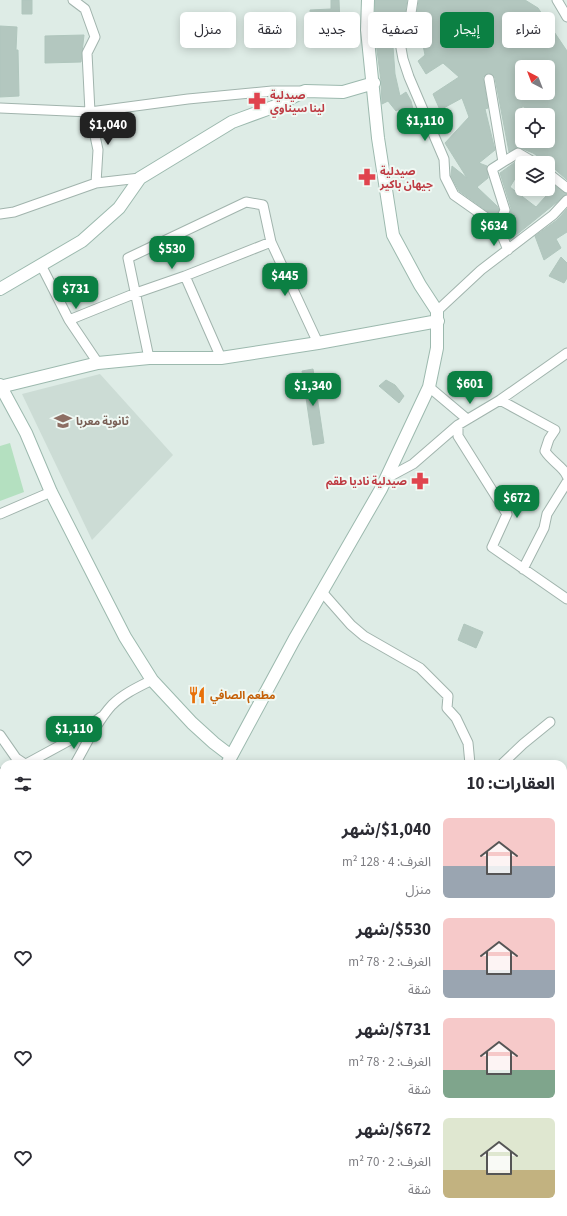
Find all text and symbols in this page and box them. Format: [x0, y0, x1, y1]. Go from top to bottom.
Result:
chip: منزل [180, 12, 236, 48]
chip: شقة [244, 12, 296, 48]
chip: جديد [304, 12, 360, 48]
chip: تصفية [368, 12, 432, 48]
chip: إيجار [440, 12, 494, 48]
chip: شراء [502, 12, 555, 48]
north arrow [515, 60, 555, 100]
map controls [515, 60, 555, 196]
place label: صيدلية لينا سيناوي [270, 88, 325, 117]
pharmacy icon: صيدلية لينا سيناوي [247, 91, 267, 111]
pin: $1,110 [392, 108, 458, 142]
button: locate [515, 108, 555, 148]
pin: $1,040 [75, 112, 141, 146]
text: $1,110 [406, 112, 444, 130]
text: $1,040 [89, 116, 127, 134]
button: layers [515, 156, 555, 196]
place label: صيدلية جيهان باكير [379, 164, 433, 192]
pharmacy icon: صيدلية جيهان باكير [357, 167, 377, 187]
pin: $634 [470, 213, 518, 247]
text: $634 [480, 217, 508, 235]
pin: $530 [148, 236, 196, 270]
text: $530 [158, 240, 186, 258]
pin: $445 [261, 263, 309, 297]
text: $445 [271, 267, 299, 285]
pin: $731 [52, 276, 100, 310]
text: $731 [62, 280, 90, 298]
pin: $601 [446, 371, 494, 405]
pin: $1,340 [280, 373, 346, 407]
text: $601 [456, 375, 484, 393]
text: $1,340 [294, 377, 332, 395]
school or university icon: ثانوية معربا [53, 411, 73, 431]
place label: ثانوية معربا [76, 414, 130, 429]
pharmacy icon: صيدلية ناديا طقم [410, 471, 430, 491]
place label: صيدلية ناديا طقم [326, 474, 407, 490]
pin: $672 [493, 485, 541, 519]
text: $672 [503, 489, 531, 507]
restaurant icon: مطعم الصافي [187, 685, 207, 705]
place label: مطعم الصافي [210, 688, 276, 704]
pin: $1,110 [41, 716, 107, 750]
text: $1,110 [55, 720, 93, 738]
text: العقارات: 10 [466, 772, 555, 796]
icon: filters [12, 773, 34, 795]
text: $1,040/شهر [342, 818, 431, 842]
icon: home [475, 834, 523, 882]
icon: heart [12, 847, 34, 869]
text: الغرف: 4 · 128 m² [342, 853, 431, 871]
text: منزل [406, 881, 431, 899]
text: $530/شهر [356, 918, 431, 942]
icon: home [475, 934, 523, 982]
icon: heart [12, 947, 34, 969]
text: الغرف: 2 · 78 m² [348, 953, 431, 971]
text: شقة [408, 981, 431, 999]
text: $731/شهر [356, 1018, 431, 1042]
icon: home [475, 1034, 523, 1082]
icon: heart [12, 1047, 34, 1069]
text: الغرف: 2 · 78 m² [348, 1053, 431, 1071]
text: شقة [408, 1081, 431, 1099]
text: $672/شهر [356, 1118, 431, 1142]
icon: home [475, 1134, 523, 1182]
icon: heart [12, 1147, 34, 1169]
text: الغرف: 2 · 70 m² [348, 1153, 431, 1171]
text: شقة [408, 1181, 431, 1199]

